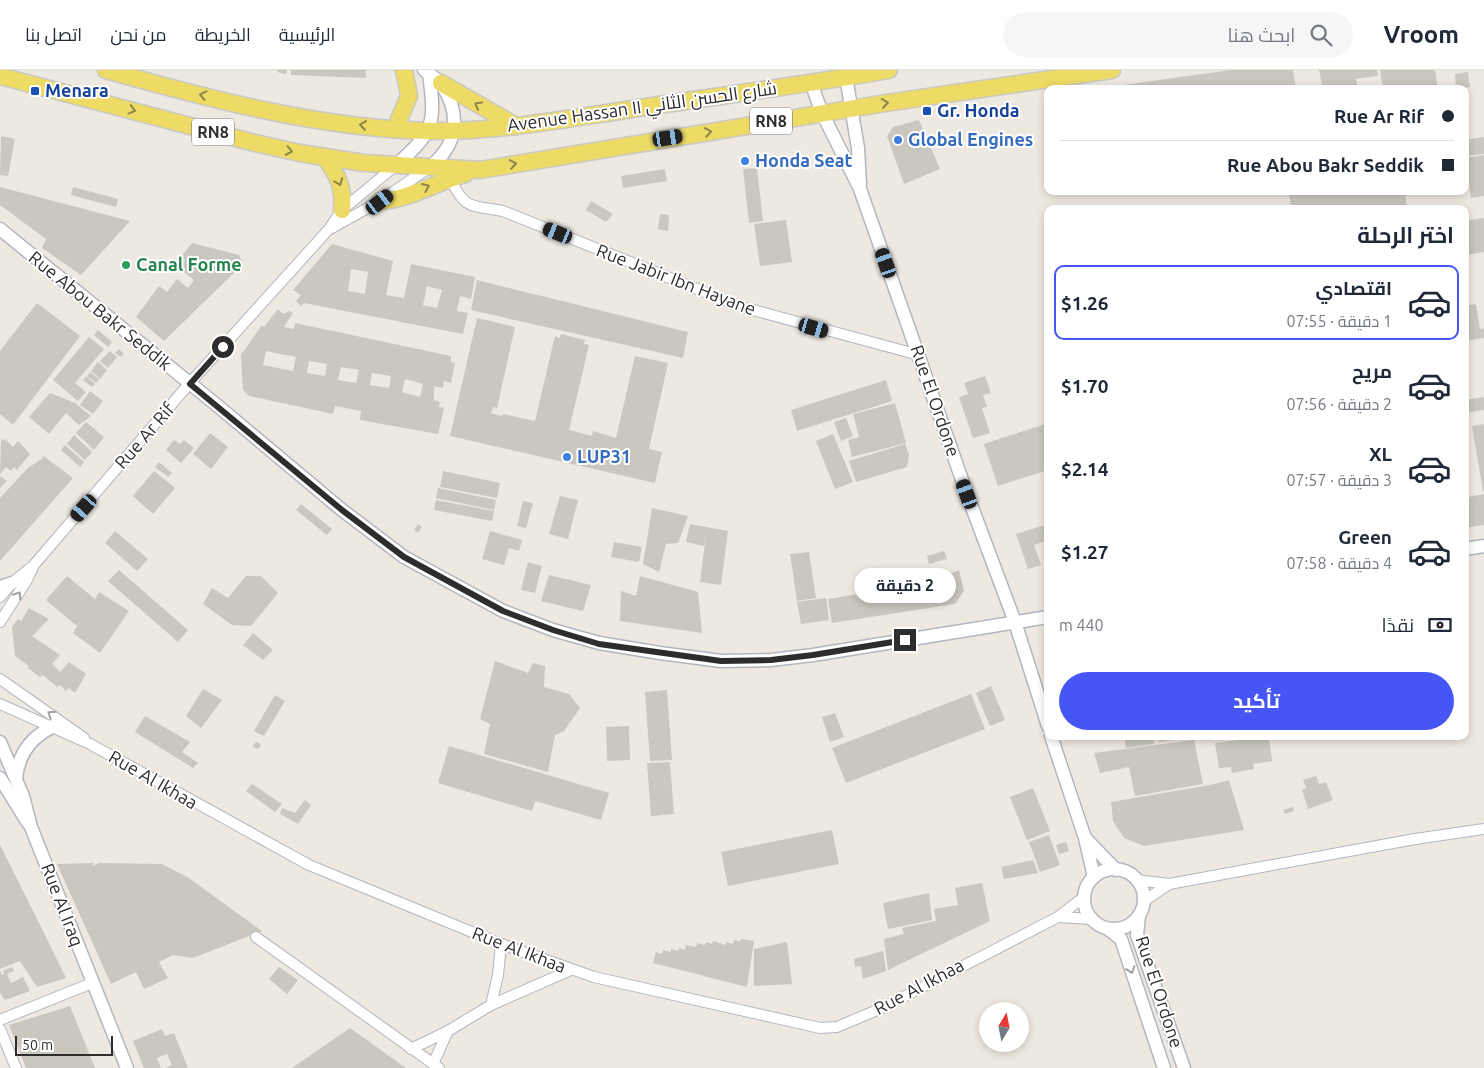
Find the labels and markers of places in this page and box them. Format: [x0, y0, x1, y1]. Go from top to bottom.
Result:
place label: Menara [45, 80, 109, 100]
marker: Menara [29, 85, 41, 97]
place label: Gr. Honda [937, 100, 1020, 120]
marker: Gr. Honda [921, 105, 933, 117]
place label: Global Engines [908, 129, 1033, 149]
marker: Global Engines [892, 134, 904, 146]
place label: Honda Seat [755, 150, 853, 170]
marker: Honda Seat [739, 155, 751, 167]
place label: Canal Forme [136, 254, 242, 274]
marker: Canal Forme [120, 259, 132, 271]
place label: LUP31 [577, 446, 631, 466]
marker: LUP31 [561, 451, 573, 463]

